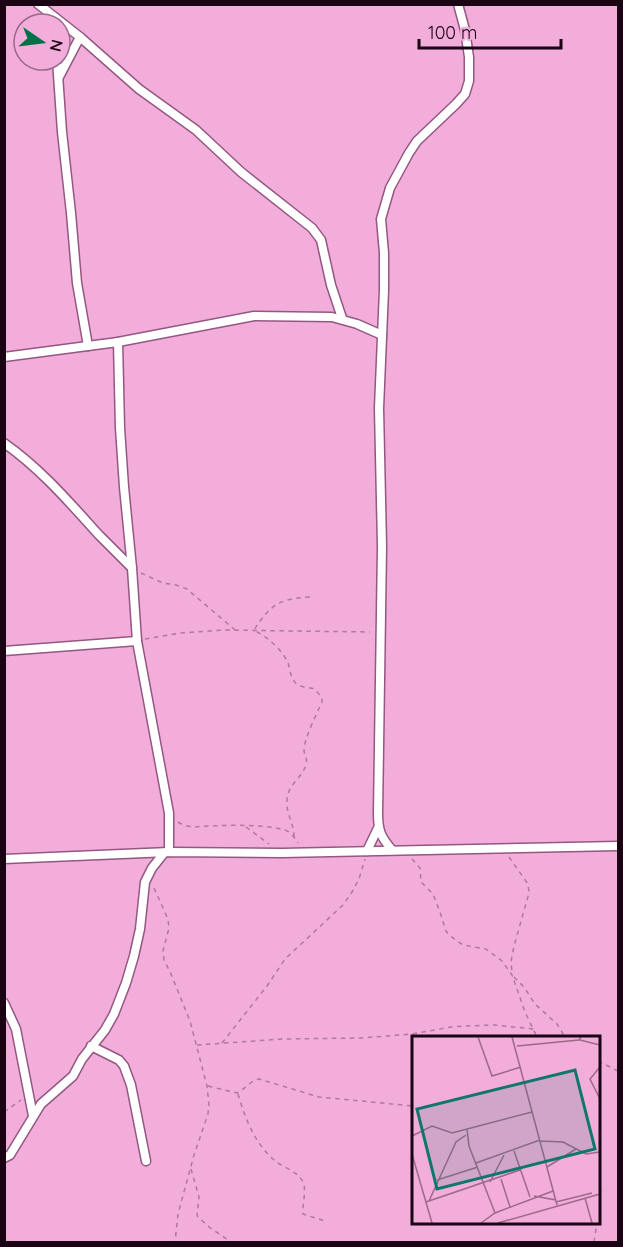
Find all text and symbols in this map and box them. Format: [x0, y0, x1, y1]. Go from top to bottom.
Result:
north arrow [12, 12, 72, 72]
scale bar [419, 12, 562, 50]
text: 100 m [428, 21, 477, 44]
text: N [45, 38, 68, 54]
inset map [412, 1036, 599, 1223]

